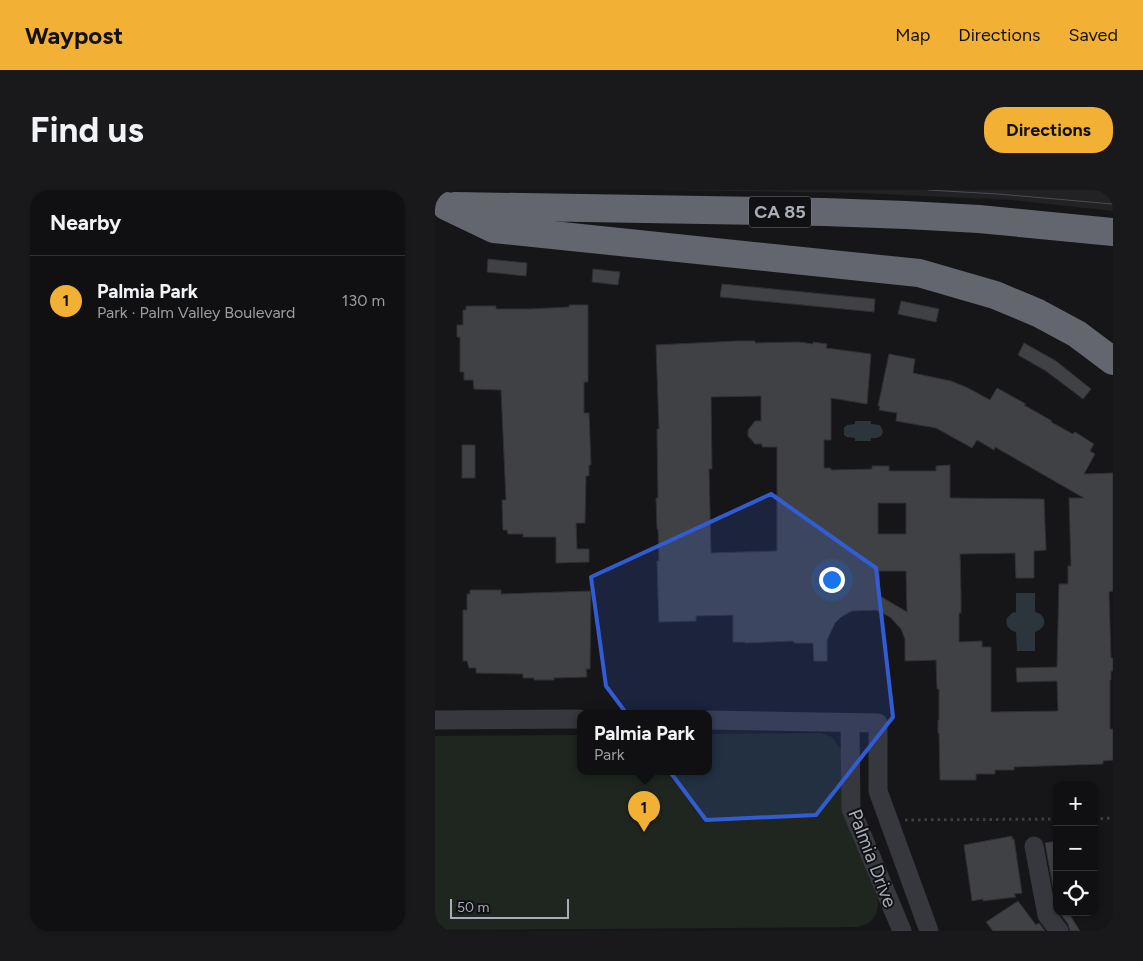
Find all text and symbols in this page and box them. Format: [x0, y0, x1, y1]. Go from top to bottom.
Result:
text: Waypost [25, 21, 123, 50]
text: Map [895, 24, 930, 46]
text: Directions [958, 24, 1040, 46]
text: Saved [1068, 24, 1118, 46]
button: Directions [984, 107, 1113, 153]
text: Find us [30, 109, 144, 151]
road number: CA 85 [749, 197, 811, 228]
text: Nearby [50, 210, 121, 235]
text: Palmia Park [97, 280, 198, 303]
text: 1 [63, 291, 69, 310]
text: 130 m [342, 291, 385, 310]
text: Park · Palm Valley Boulevard [97, 303, 295, 322]
your location [819, 567, 845, 593]
popup [577, 710, 712, 775]
text: Palmia Park [594, 722, 695, 745]
text: Park [594, 745, 624, 764]
map controls [1053, 781, 1098, 916]
button: + [1053, 781, 1098, 826]
pin: 1 [628, 791, 660, 832]
street label: Palmia Drive [843, 806, 902, 911]
button: − [1053, 826, 1098, 871]
button: locate [1053, 871, 1098, 916]
scale bar [450, 896, 569, 919]
text: 50 m [457, 899, 489, 916]

